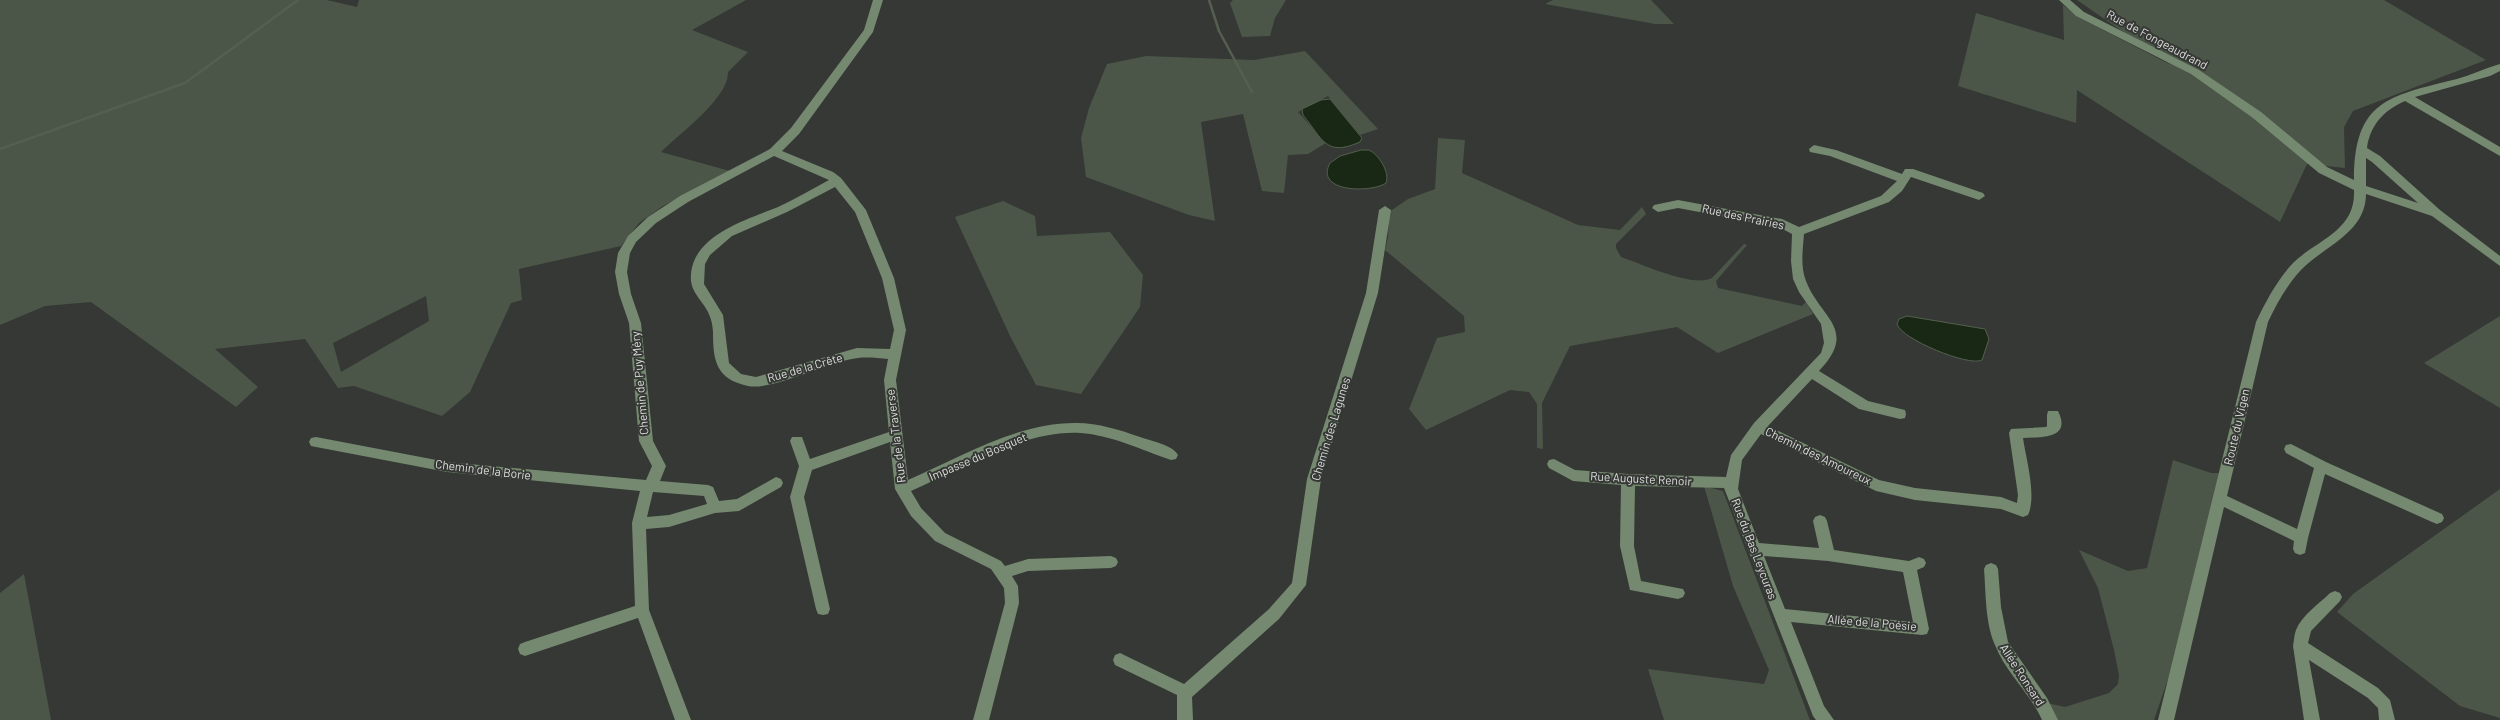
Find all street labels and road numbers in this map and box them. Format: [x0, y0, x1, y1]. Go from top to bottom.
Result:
street label: Rue de Fongeaudrand [2104, 7, 2210, 72]
street label: Rue des Prairies [1701, 200, 1786, 232]
street label: Chemin de Puy Méry [627, 330, 651, 435]
street label: Rue de la Crête [765, 350, 844, 384]
street label: Chemin des Lagunes [1308, 375, 1352, 482]
street label: Route du Vigen [2220, 387, 2252, 466]
street label: Rue de la Traverse [882, 389, 908, 484]
street label: Chemin des Amoureux [1763, 423, 1874, 487]
street label: Impasse du Bosquet [927, 429, 1029, 483]
street label: Chemin de la Borie [434, 456, 532, 482]
street label: Rue Auguste Renoir [1590, 468, 1693, 488]
street label: Rue du Bas Leycuras [1729, 496, 1781, 601]
street label: Allée de la Poésie [1827, 611, 1917, 633]
street label: Allée Ronsard [1998, 641, 2048, 708]

